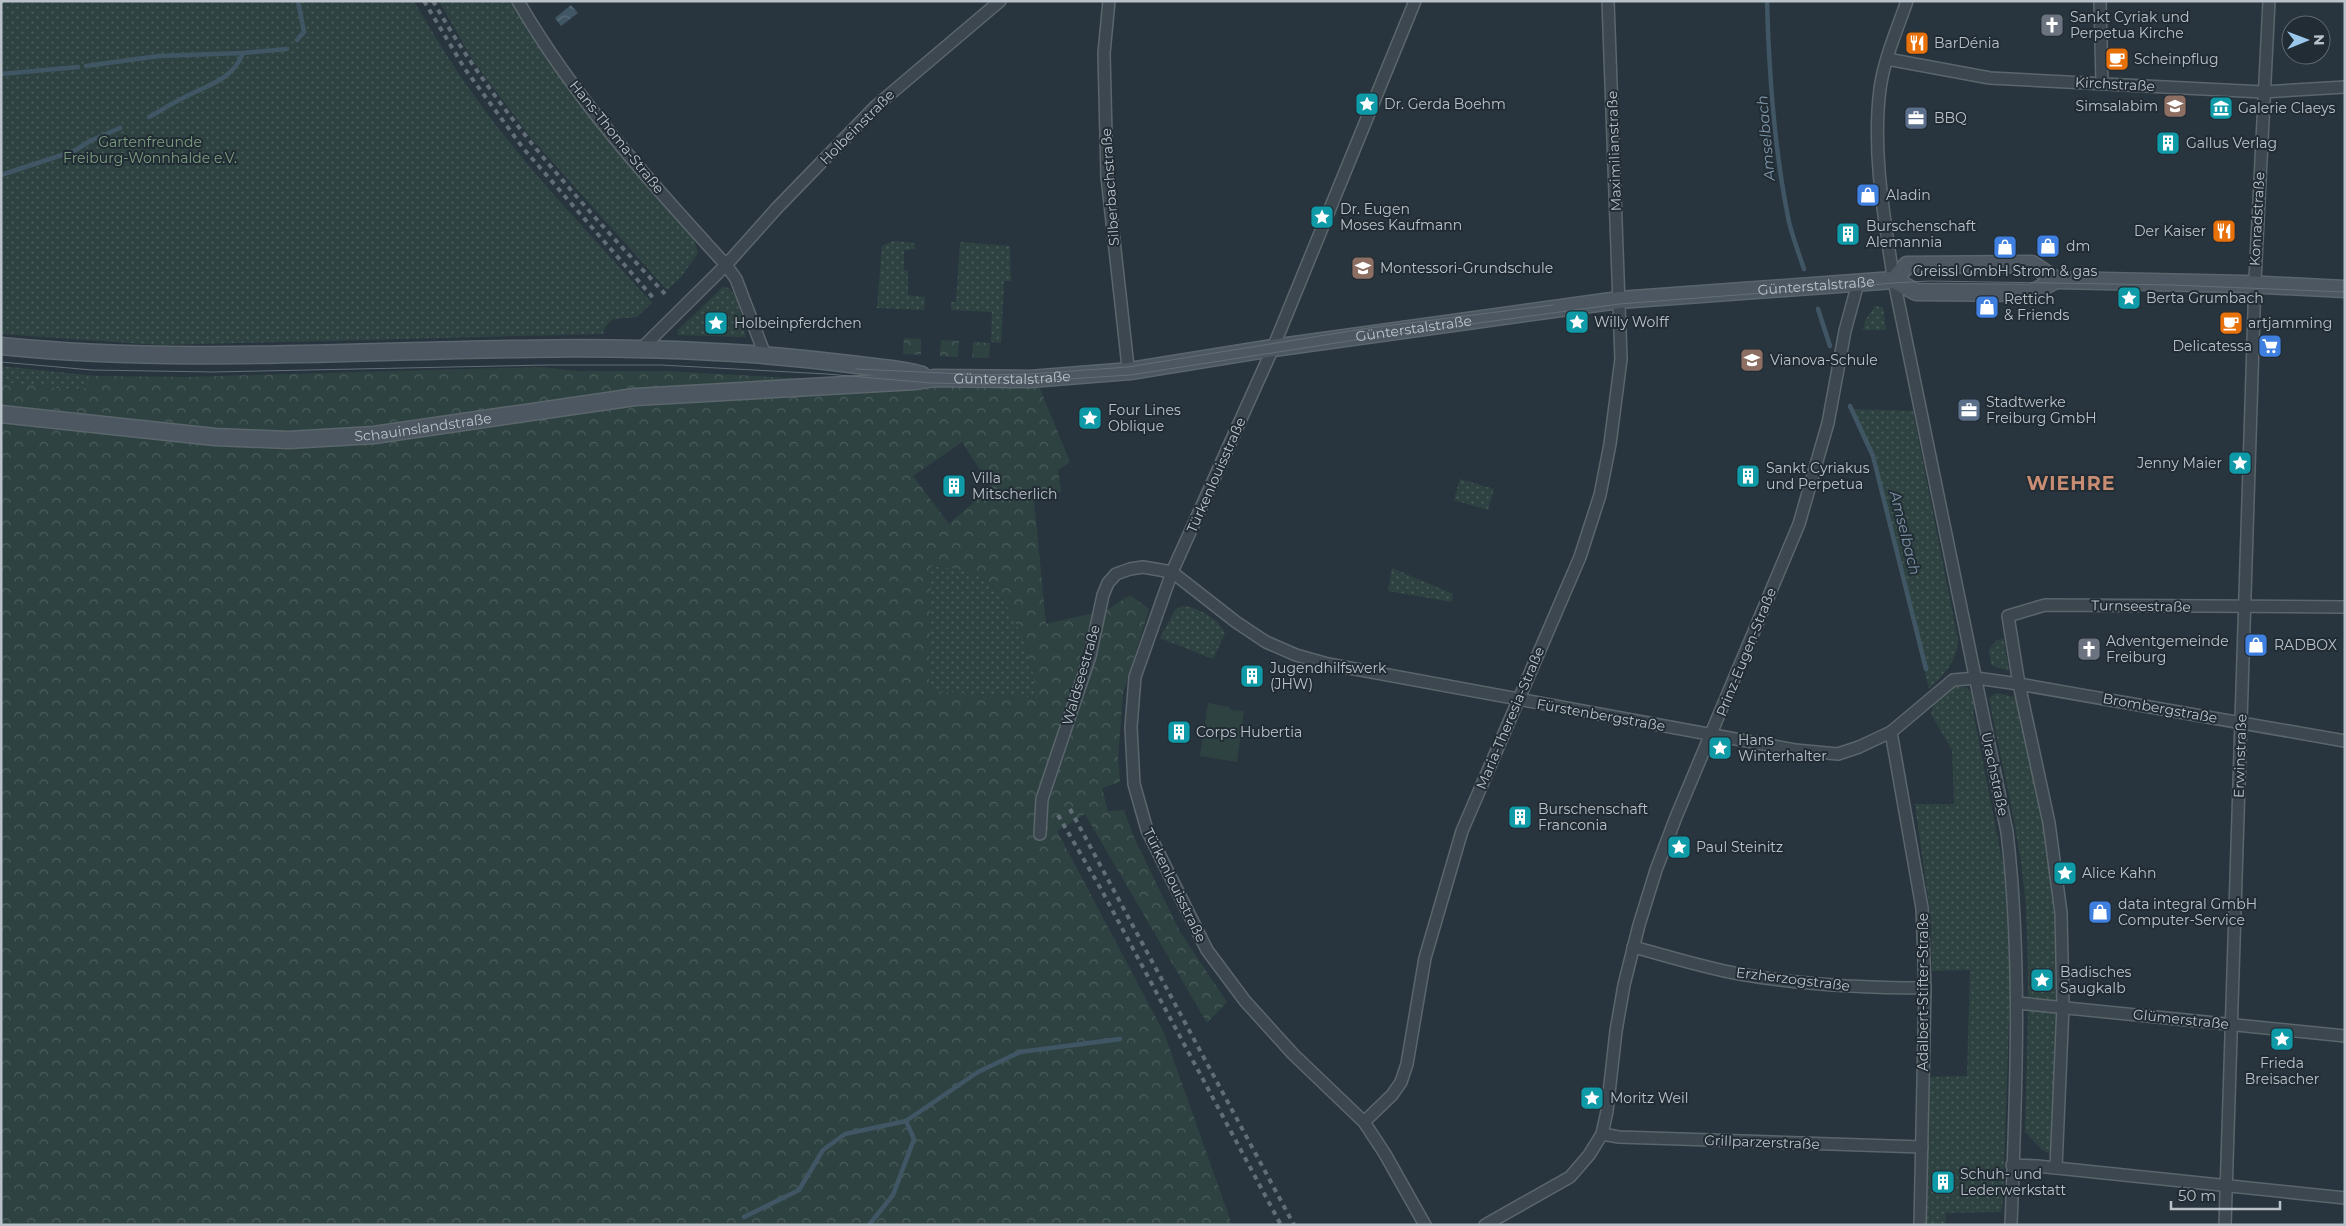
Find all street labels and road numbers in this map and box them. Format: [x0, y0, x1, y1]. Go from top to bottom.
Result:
street label: Kirchstraße [2075, 73, 2155, 95]
street label: Hans-Thoma-Straße [566, 77, 668, 197]
street label: Holbeinstraße [816, 86, 898, 168]
street label: Maximilianstraße [1603, 91, 1625, 211]
street label: Silberbachstraße [1097, 127, 1123, 247]
street label: Konradstraße [2246, 171, 2268, 267]
street label: Günterstalstraße [1757, 272, 1875, 299]
street label: Günterstalstraße [1354, 312, 1473, 345]
street label: Günterstalstraße [953, 367, 1071, 388]
street label: Schauinslandstraße [354, 409, 493, 445]
street label: Türkenlouisstraße [1182, 414, 1250, 536]
street label: Prinz-Eugen-Straße [1712, 585, 1780, 719]
street label: Turnseestraße [2091, 596, 2191, 616]
street label: Waldseestraße [1058, 623, 1104, 727]
street label: Maria-Theresia-Straße [1472, 644, 1548, 792]
street label: Brombergstraße [2101, 689, 2219, 727]
street label: Fürstenbergstraße [1535, 695, 1667, 735]
street label: Erwinstraße [2230, 714, 2250, 798]
street label: Urachstraße [1977, 730, 2013, 818]
street label: Türkenlouisstraße [1140, 825, 1210, 945]
street label: Adalbert-Stifter-Straße [1914, 913, 1932, 1071]
street label: Erzherzogstraße [1735, 963, 1851, 995]
street label: Glümerstraße [2132, 1005, 2230, 1033]
street label: Grillparzerstraße [1704, 1131, 1820, 1153]

